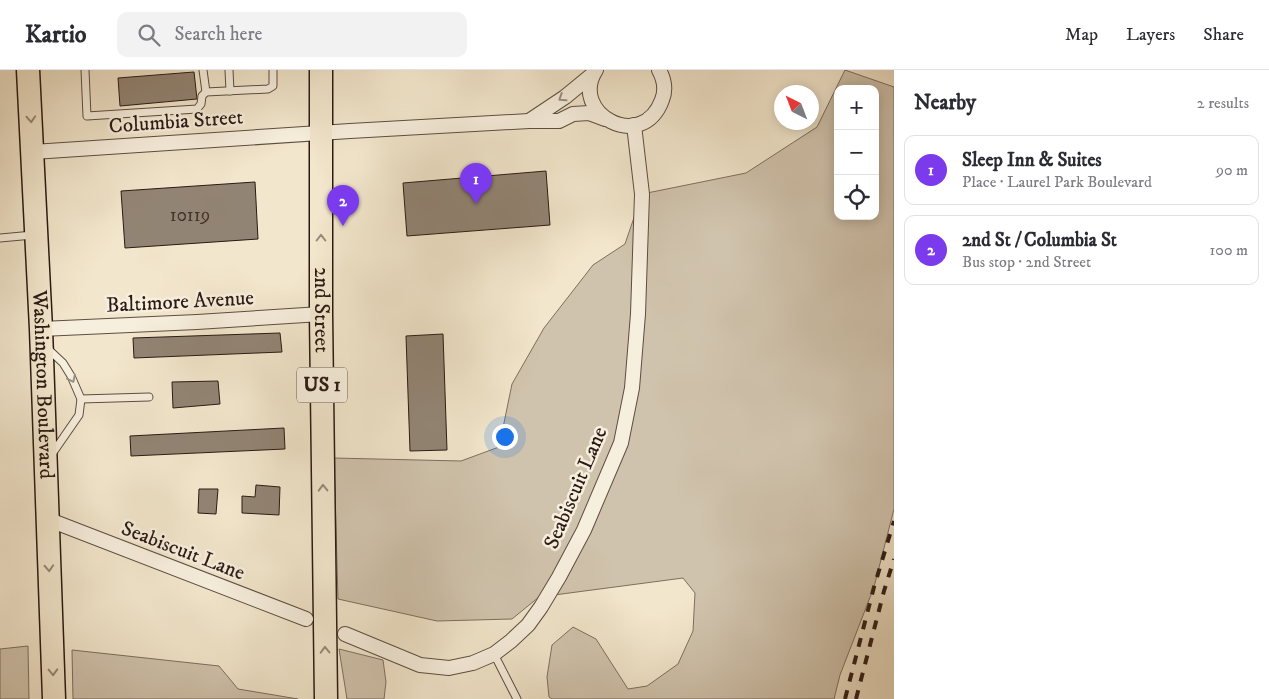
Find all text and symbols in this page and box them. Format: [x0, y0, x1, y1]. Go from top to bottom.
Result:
search box [117, 12, 467, 57]
text: Kartio [25, 20, 87, 50]
icon: search [135, 21, 163, 49]
text: Search here [175, 23, 262, 46]
text: Map [1065, 24, 1098, 46]
text: Layers [1126, 24, 1175, 46]
text: Share [1203, 24, 1244, 46]
north arrow [774, 85, 819, 130]
map controls [834, 85, 879, 220]
button: + [834, 85, 879, 130]
text: Nearby [914, 90, 976, 116]
one-way arrow [558, 92, 567, 102]
text: 2 results [1197, 93, 1249, 113]
street label: Columbia Street [108, 104, 244, 140]
one-way arrow [26, 115, 37, 123]
button: − [834, 130, 879, 175]
text: Sleep Inn & Suites [962, 149, 1102, 172]
text: 1 [928, 160, 934, 180]
text: 90 m [1216, 160, 1248, 180]
pin: 1 [460, 163, 492, 204]
text: Place · Laurel Park Boulevard [962, 172, 1152, 192]
button: locate [834, 175, 879, 220]
pin: 2 [327, 185, 359, 226]
house number: 10119 [170, 204, 210, 227]
text: 2nd St / Columbia St [962, 229, 1117, 252]
one-way arrow [316, 234, 326, 242]
text: 2 [927, 240, 935, 260]
text: 100 m [1210, 240, 1248, 260]
text: Bus stop · 2nd Street [962, 252, 1091, 272]
street label: 2nd Street [308, 267, 335, 353]
street label: Baltimore Avenue [105, 285, 255, 319]
street label: Washington Boulevard [26, 289, 59, 480]
road number: US 1 [297, 368, 347, 402]
one-way arrow [66, 374, 76, 383]
street label: Seabiscuit Lane [539, 423, 614, 553]
your location [492, 424, 518, 450]
one-way arrow [318, 484, 328, 492]
street label: Seabiscuit Lane [118, 516, 249, 587]
one-way arrow [43, 564, 54, 572]
one-way arrow [320, 646, 330, 654]
one-way arrow [48, 669, 58, 677]

